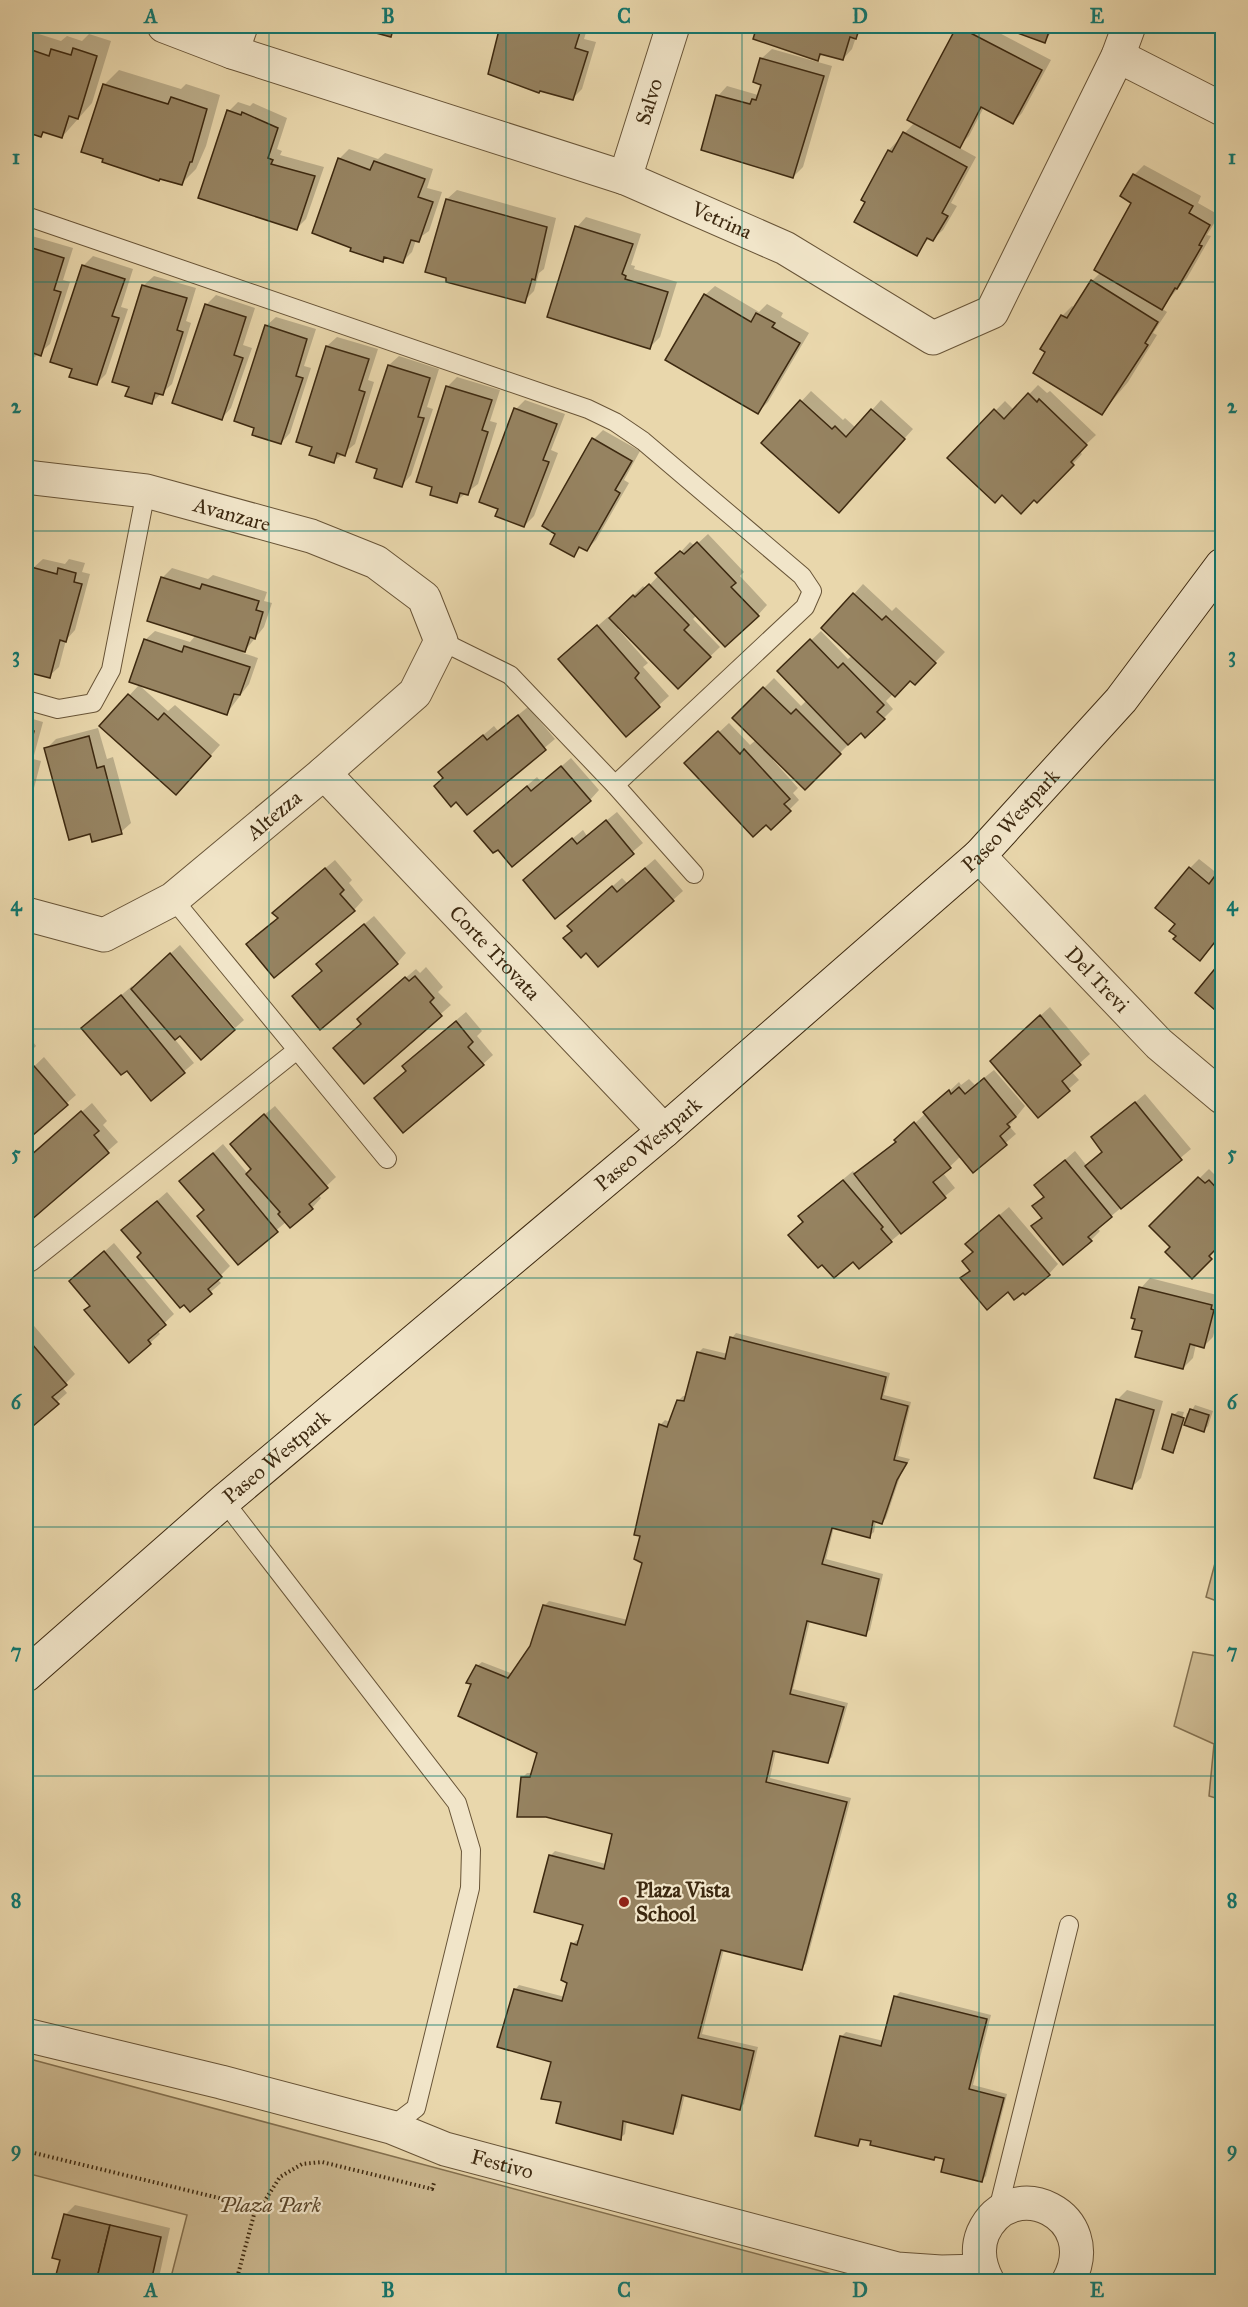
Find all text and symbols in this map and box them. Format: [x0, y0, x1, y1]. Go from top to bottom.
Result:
text: A [142, 4, 158, 28]
text: B [381, 4, 395, 28]
text: C [617, 4, 631, 28]
text: D [852, 4, 868, 28]
text: E [1090, 4, 1105, 28]
street label: Salvo [630, 75, 669, 128]
text: 1 [12, 145, 20, 169]
text: 1 [1228, 145, 1236, 169]
street label: Vetrina [687, 195, 756, 245]
text: 2 [11, 394, 22, 418]
text: 2 [1227, 394, 1238, 418]
street label: Avanzare [190, 491, 274, 537]
text: 3 [12, 643, 20, 668]
text: 3 [1228, 643, 1236, 668]
street label: Paseo Westpark [956, 763, 1065, 878]
street label: Altezza [240, 784, 307, 846]
text: 4 [10, 892, 22, 917]
text: 4 [1226, 892, 1238, 917]
street label: Corte Trovata [444, 900, 546, 1006]
street label: Del Trevi [1060, 941, 1135, 1018]
street label: Paseo Westpark [589, 1091, 707, 1197]
text: 5 [11, 1141, 21, 1165]
text: 5 [1227, 1141, 1237, 1165]
text: 6 [11, 1390, 23, 1414]
text: 6 [1227, 1390, 1239, 1414]
street label: Paseo Westpark [217, 1404, 335, 1509]
text: 7 [11, 1639, 22, 1663]
text: 7 [1227, 1639, 1238, 1663]
place label: Plaza Vista School [636, 1877, 731, 1927]
text: 8 [11, 1888, 21, 1912]
text: 8 [1227, 1888, 1237, 1912]
marker: Plaza Vista School [617, 1895, 631, 1909]
text: 9 [11, 2137, 21, 2162]
text: 9 [1227, 2137, 1237, 2162]
street label: Festivo [468, 2144, 536, 2185]
park label: Plaza Park [219, 2192, 322, 2218]
text: A [142, 2278, 158, 2302]
text: B [381, 2278, 395, 2302]
text: C [617, 2278, 631, 2302]
text: D [852, 2278, 868, 2302]
text: E [1090, 2278, 1105, 2302]

